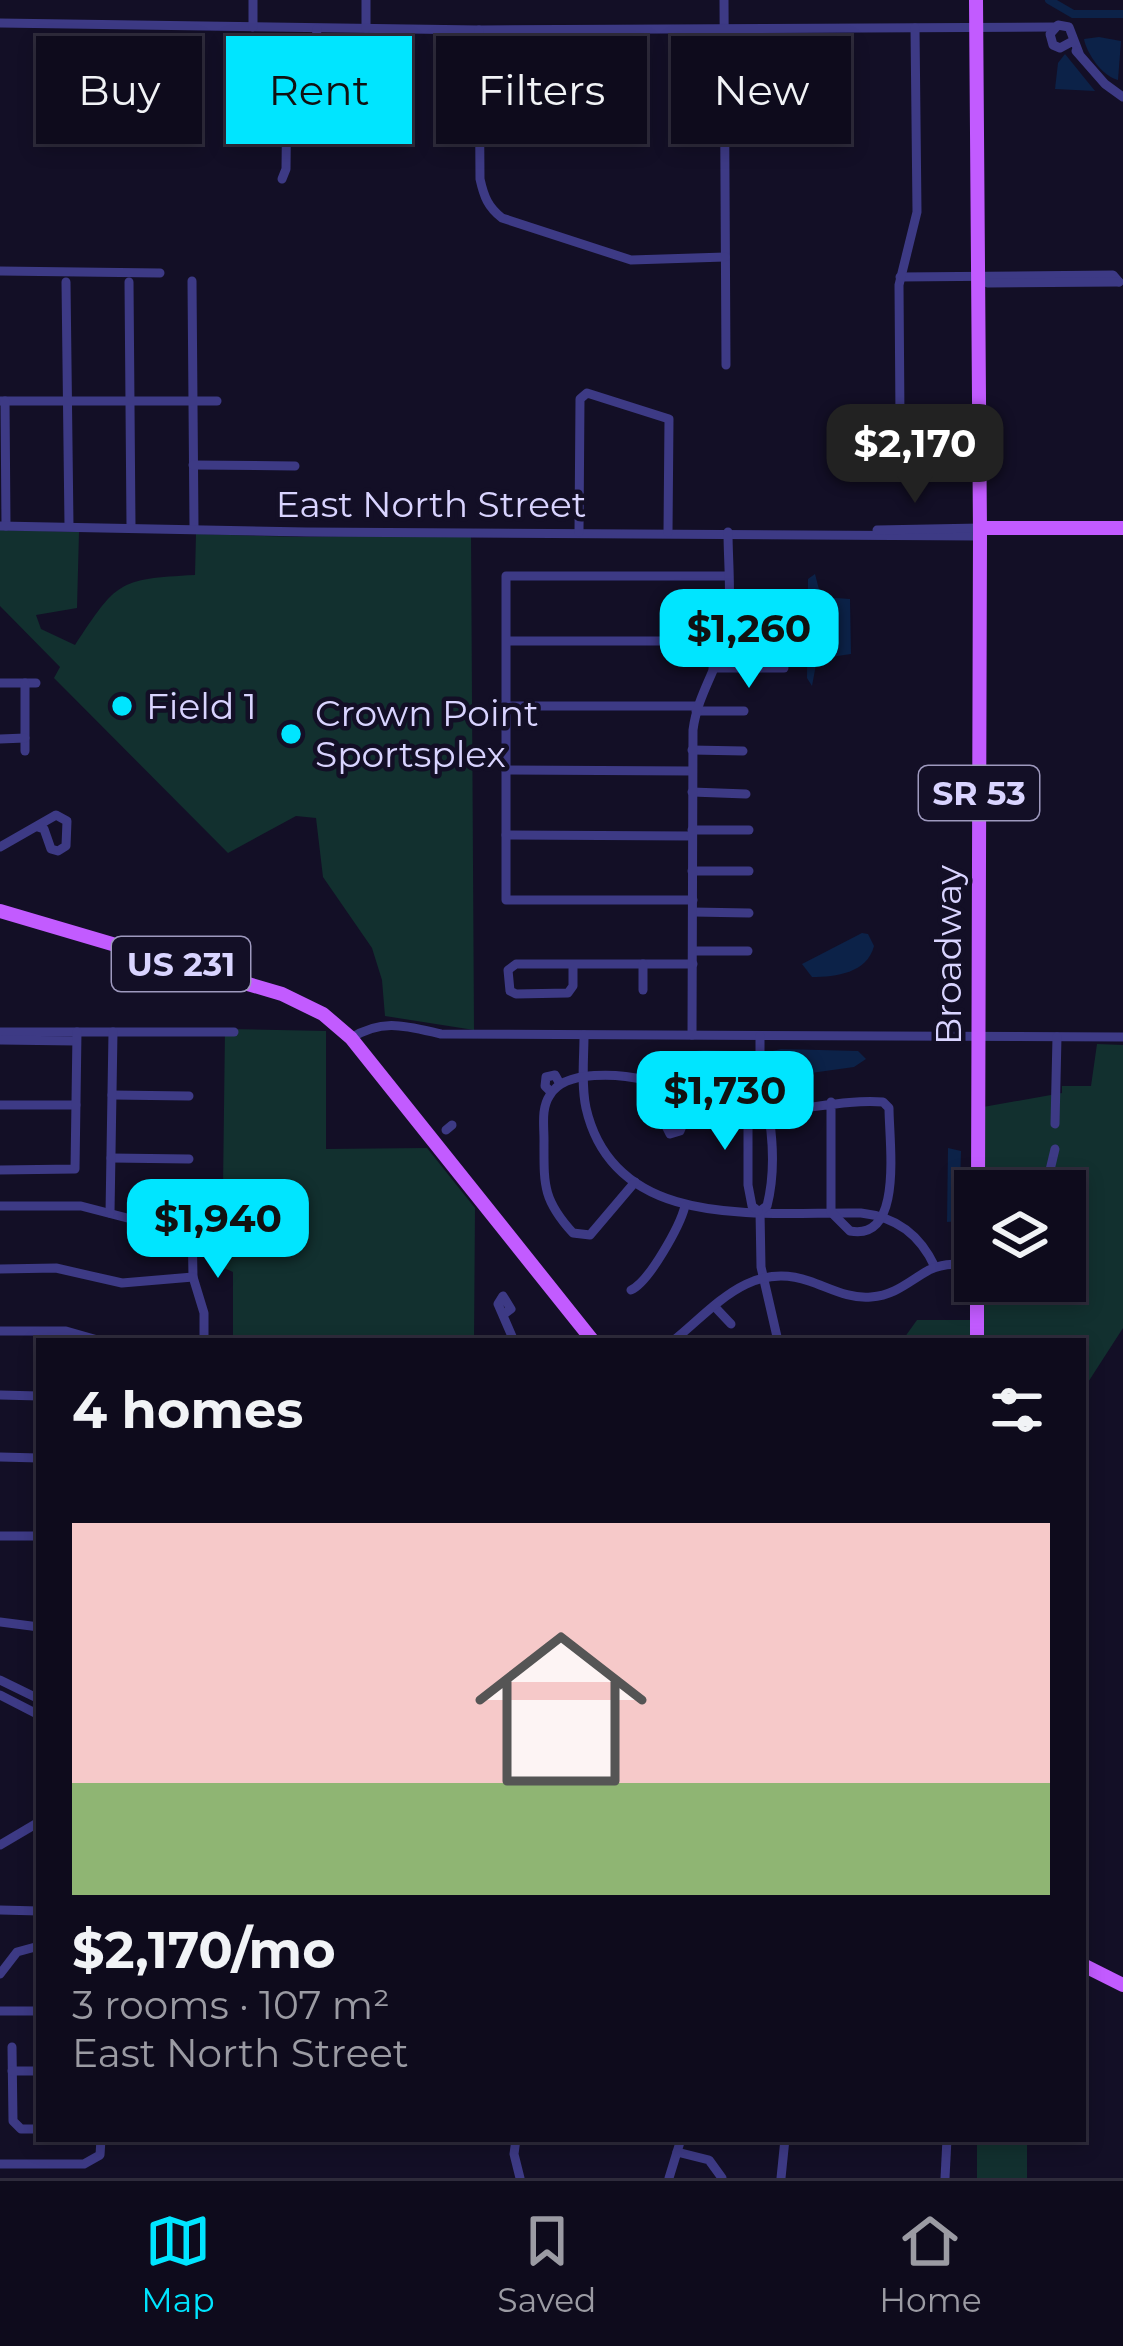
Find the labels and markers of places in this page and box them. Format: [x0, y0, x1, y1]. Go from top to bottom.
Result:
pin: $2,170 [817, 404, 1013, 506]
pin: $1,260 [651, 589, 847, 691]
place label: Field 1 [146, 684, 257, 728]
place label: Crown Point Sportsplex [315, 691, 539, 776]
marker: Field 1 [109, 693, 135, 719]
marker: Crown Point Sportsplex [278, 721, 304, 747]
pin: $1,730 [627, 1051, 823, 1153]
pin: $1,940 [120, 1179, 316, 1281]

